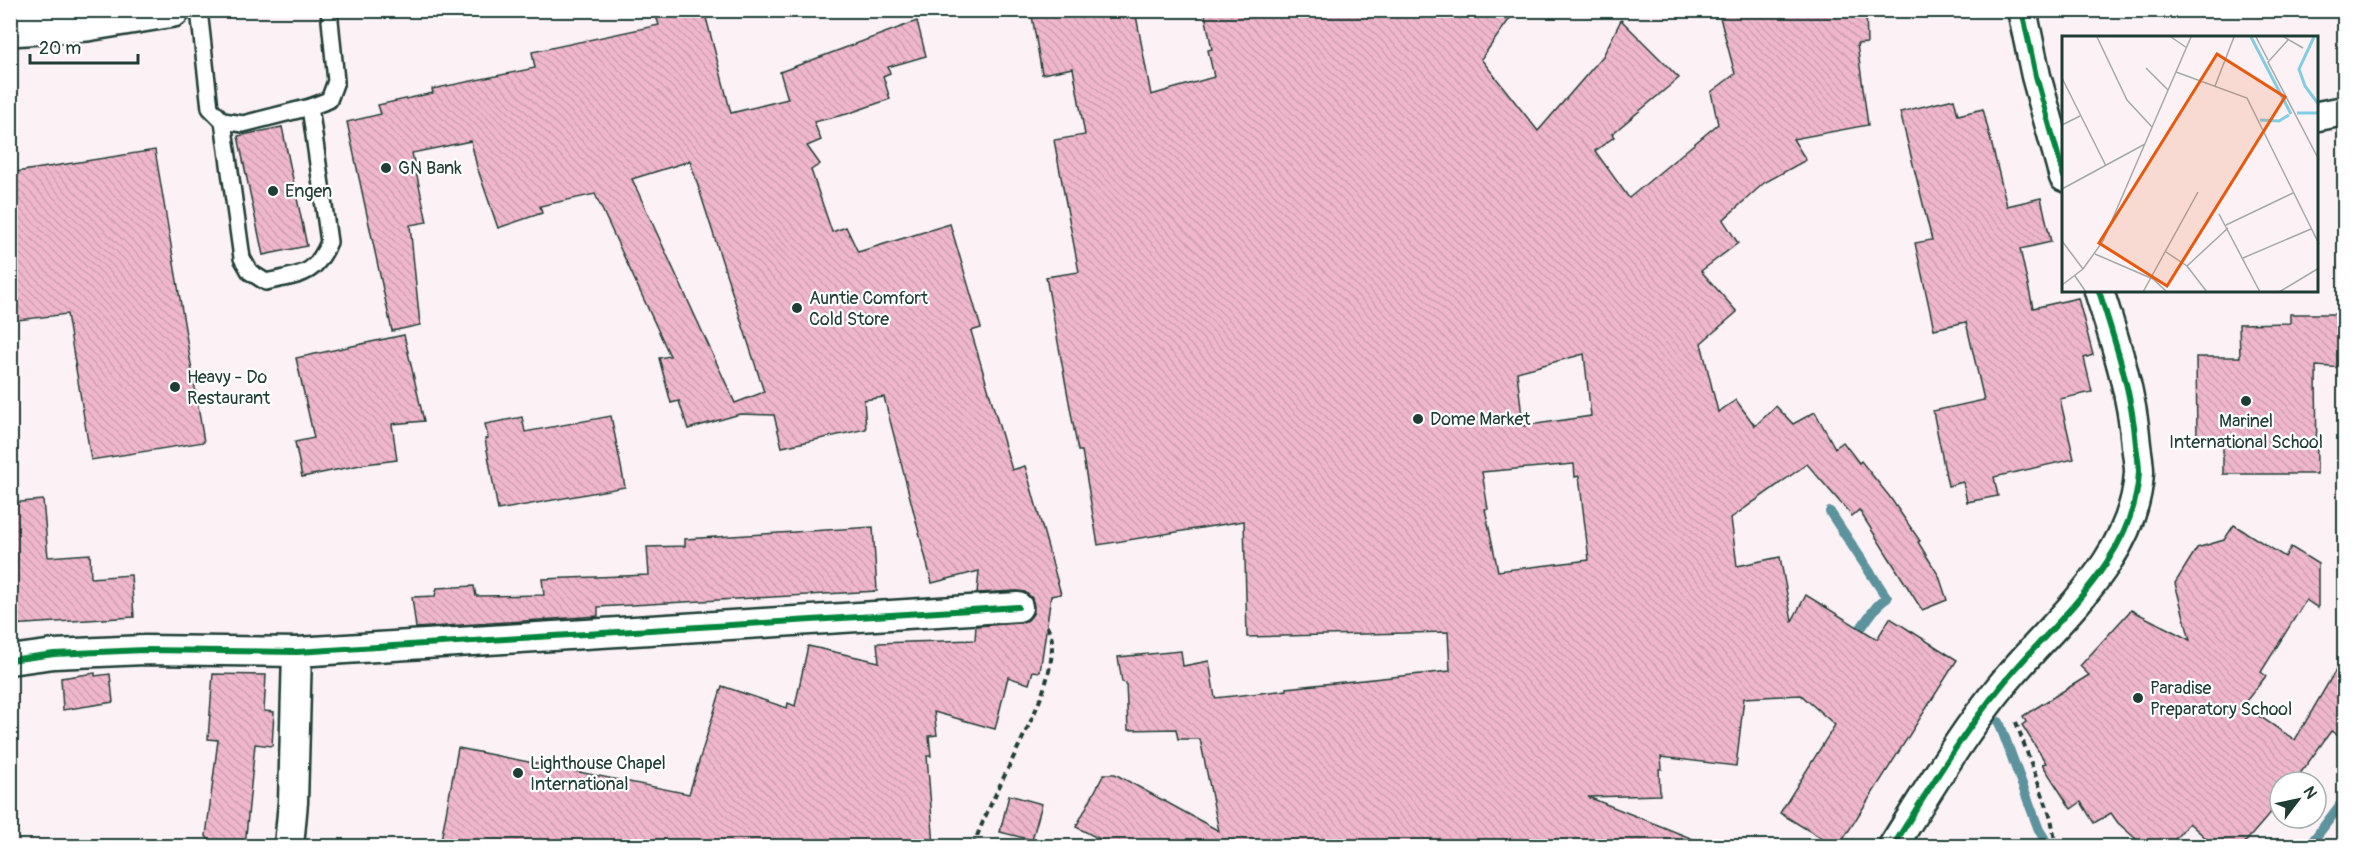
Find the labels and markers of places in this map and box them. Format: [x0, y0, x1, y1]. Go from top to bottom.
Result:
place label: GN Bank [398, 157, 462, 180]
marker: GN Bank [379, 161, 393, 175]
place label: Engen [285, 180, 332, 203]
marker: Engen [266, 184, 280, 198]
place label: Auntie Comfort Cold Store [809, 287, 929, 331]
marker: Auntie Comfort Cold Store [790, 301, 804, 315]
place label: Heavy - Do Restaurant [187, 366, 271, 410]
marker: Heavy - Do Restaurant [168, 380, 182, 394]
marker: Marinel International School [2239, 394, 2253, 408]
place label: Dome Market [1430, 408, 1531, 431]
place label: Marinel International School [2169, 410, 2323, 454]
marker: Dome Market [1411, 412, 1425, 426]
place label: Paradise Preparatory School [2150, 677, 2292, 721]
marker: Paradise Preparatory School [2131, 691, 2145, 705]
place label: Lighthouse Chapel International [530, 752, 666, 796]
marker: Lighthouse Chapel International [511, 766, 525, 780]

